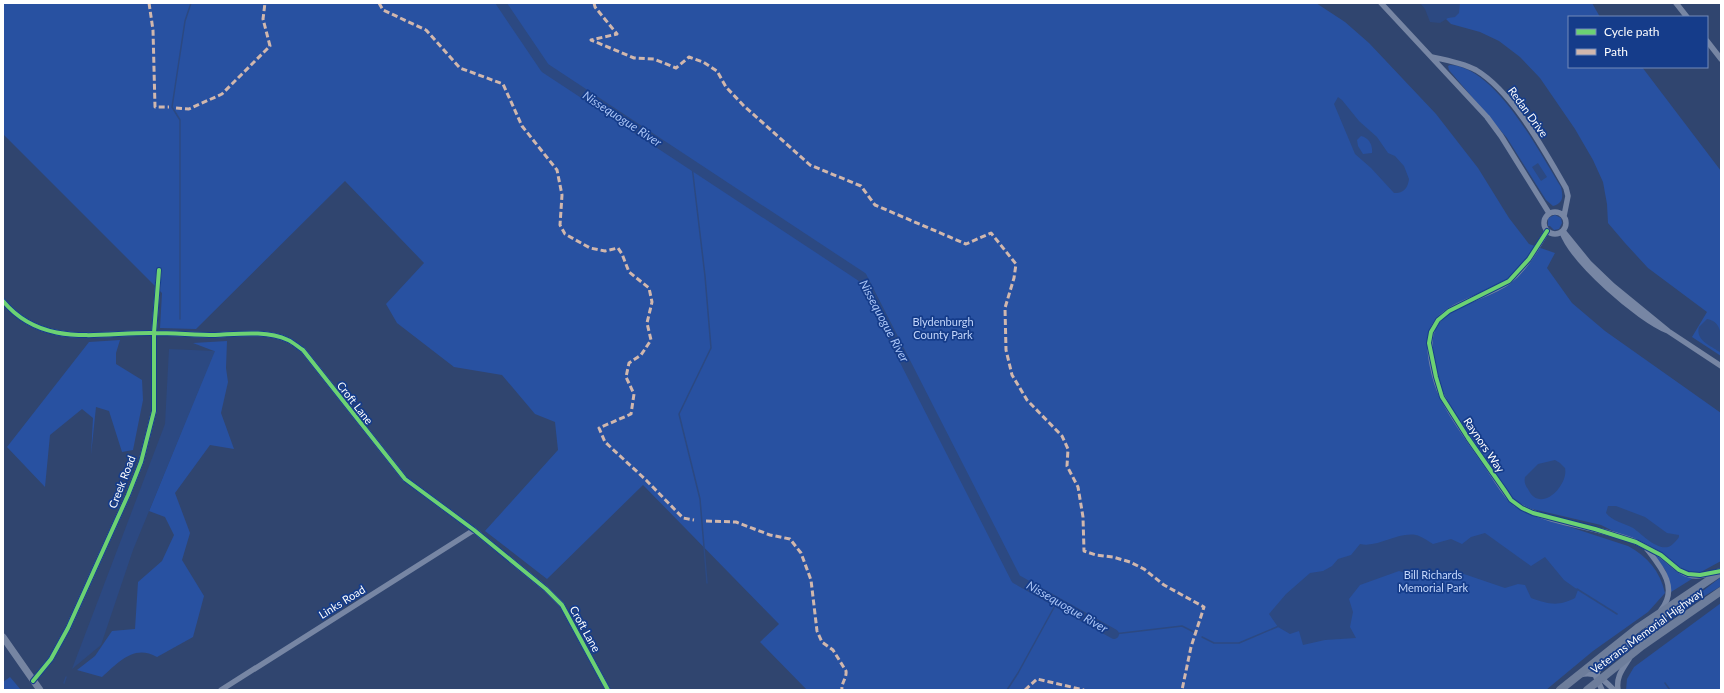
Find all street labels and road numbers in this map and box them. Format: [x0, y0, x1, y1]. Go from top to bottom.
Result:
street label: Redan Drive [1506, 84, 1551, 140]
street label: Croft Lane [335, 379, 376, 427]
street label: Raynors Way [1461, 415, 1508, 475]
street label: Creek Road [106, 454, 138, 510]
street label: Links Road [316, 582, 367, 621]
street label: Veterans Memorial Highway [1588, 585, 1706, 676]
street label: Croft Lane [567, 603, 603, 654]

